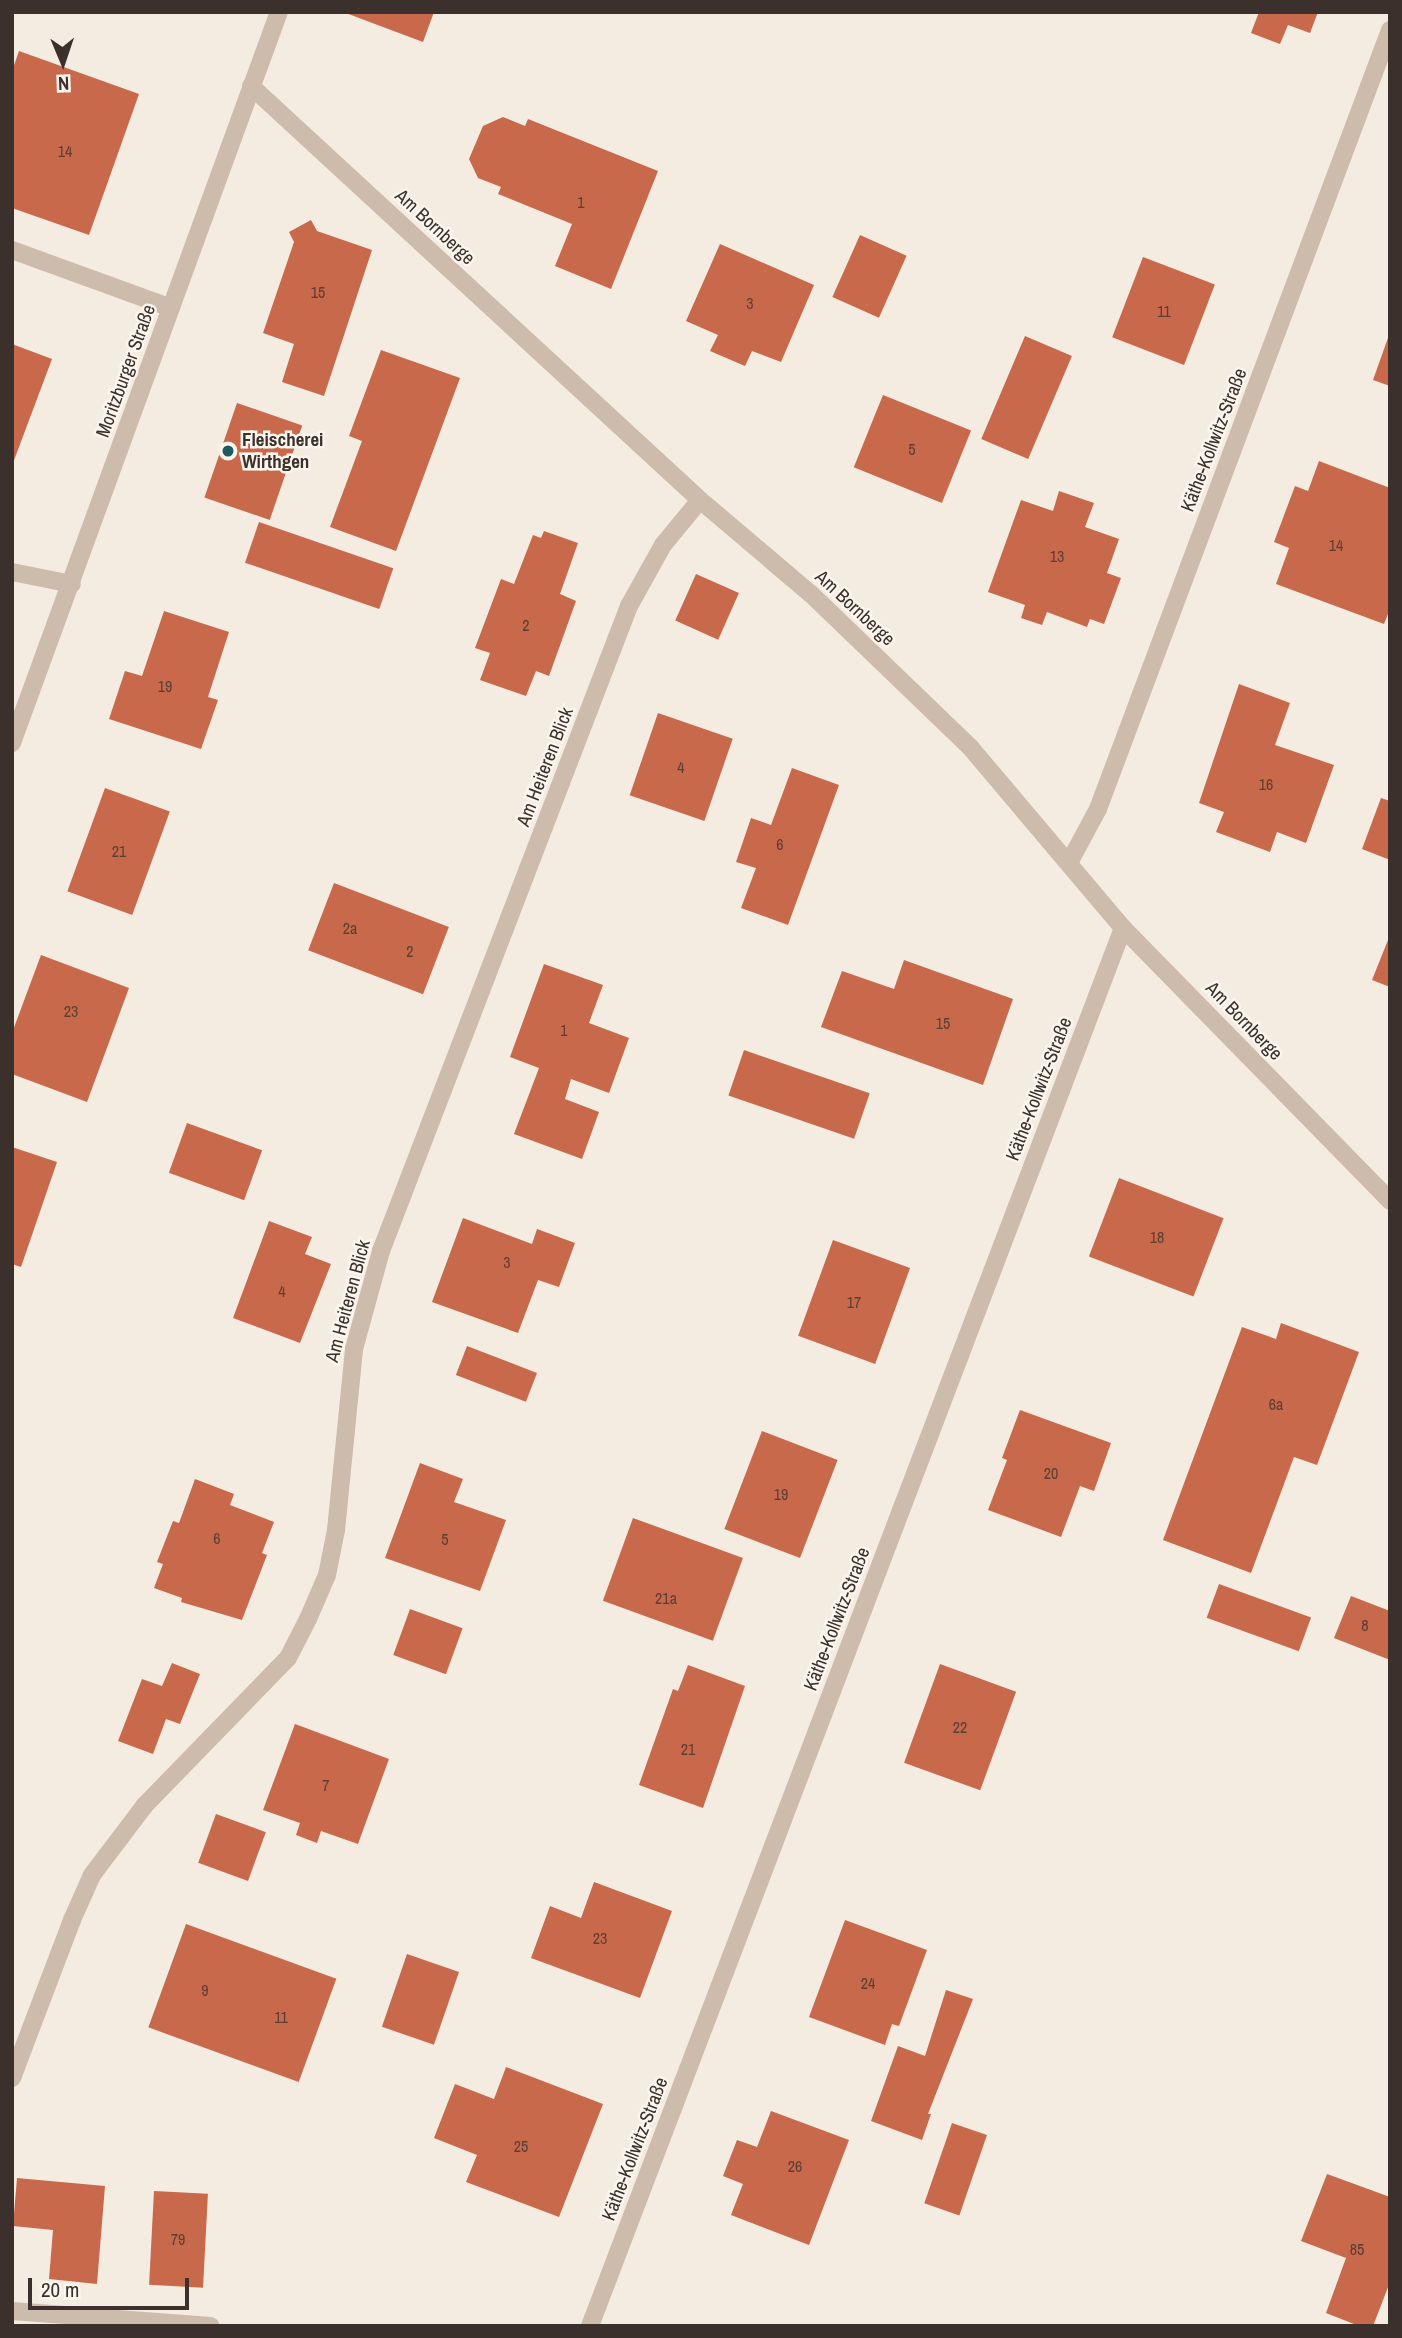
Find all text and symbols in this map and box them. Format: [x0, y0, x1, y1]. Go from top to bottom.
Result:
north arrow [28, 28, 98, 98]
text: N [58, 71, 70, 97]
house number: 14 [58, 141, 72, 161]
street label: Am Bornberge [390, 184, 480, 270]
house number: 1 [577, 192, 585, 212]
house number: 15 [311, 282, 325, 302]
house number: 3 [746, 293, 754, 313]
house number: 11 [1157, 301, 1171, 321]
street label: Moritzburger Straße [91, 302, 161, 440]
street label: Käthe-Kollwitz-Straße [1176, 365, 1252, 515]
place label: Fleischerei Wirthgen [242, 429, 323, 473]
house number: 5 [908, 439, 916, 459]
marker: Fleischerei Wirthgen [220, 443, 236, 459]
house number: 14 [1329, 535, 1343, 555]
house number: 13 [1050, 546, 1064, 566]
street label: Am Bornberge [810, 565, 900, 651]
house number: 2 [522, 615, 530, 635]
house number: 19 [158, 676, 172, 696]
street label: Am Heiteren Blick [512, 704, 578, 830]
house number: 4 [677, 757, 685, 777]
house number: 16 [1259, 774, 1273, 794]
house number: 6 [776, 834, 784, 854]
house number: 21 [112, 841, 126, 861]
house number: 2a [343, 918, 357, 938]
house number: 2 [406, 941, 414, 961]
street label: Am Bornberge [1201, 977, 1287, 1065]
house number: 23 [64, 1001, 78, 1021]
house number: 15 [936, 1013, 950, 1033]
street label: Käthe-Kollwitz-Straße [1001, 1014, 1077, 1164]
house number: 1 [560, 1020, 568, 1040]
house number: 18 [1150, 1227, 1164, 1247]
street label: Am Heiteren Blick [321, 1237, 375, 1365]
house number: 3 [503, 1252, 511, 1272]
house number: 4 [278, 1281, 286, 1301]
house number: 17 [847, 1292, 861, 1312]
house number: 6a [1269, 1394, 1283, 1414]
house number: 20 [1044, 1463, 1058, 1483]
house number: 19 [774, 1484, 788, 1504]
house number: 6 [213, 1528, 221, 1548]
house number: 5 [441, 1529, 449, 1549]
street label: Käthe-Kollwitz-Straße [799, 1544, 875, 1694]
house number: 21a [655, 1588, 677, 1608]
house number: 8 [1361, 1615, 1369, 1635]
house number: 22 [953, 1717, 967, 1737]
house number: 21 [681, 1739, 695, 1759]
house number: 7 [322, 1775, 330, 1795]
house number: 23 [593, 1928, 607, 1948]
house number: 24 [861, 1973, 875, 1993]
house number: 9 [201, 1980, 209, 2000]
house number: 11 [274, 2007, 288, 2027]
street label: Käthe-Kollwitz-Straße [597, 2074, 673, 2224]
house number: 25 [514, 2136, 528, 2156]
house number: 26 [788, 2156, 802, 2176]
house number: 79 [171, 2229, 185, 2249]
house number: 85 [1350, 2239, 1364, 2259]
scale bar [32, 2264, 192, 2308]
text: 20 m [41, 2275, 79, 2304]

